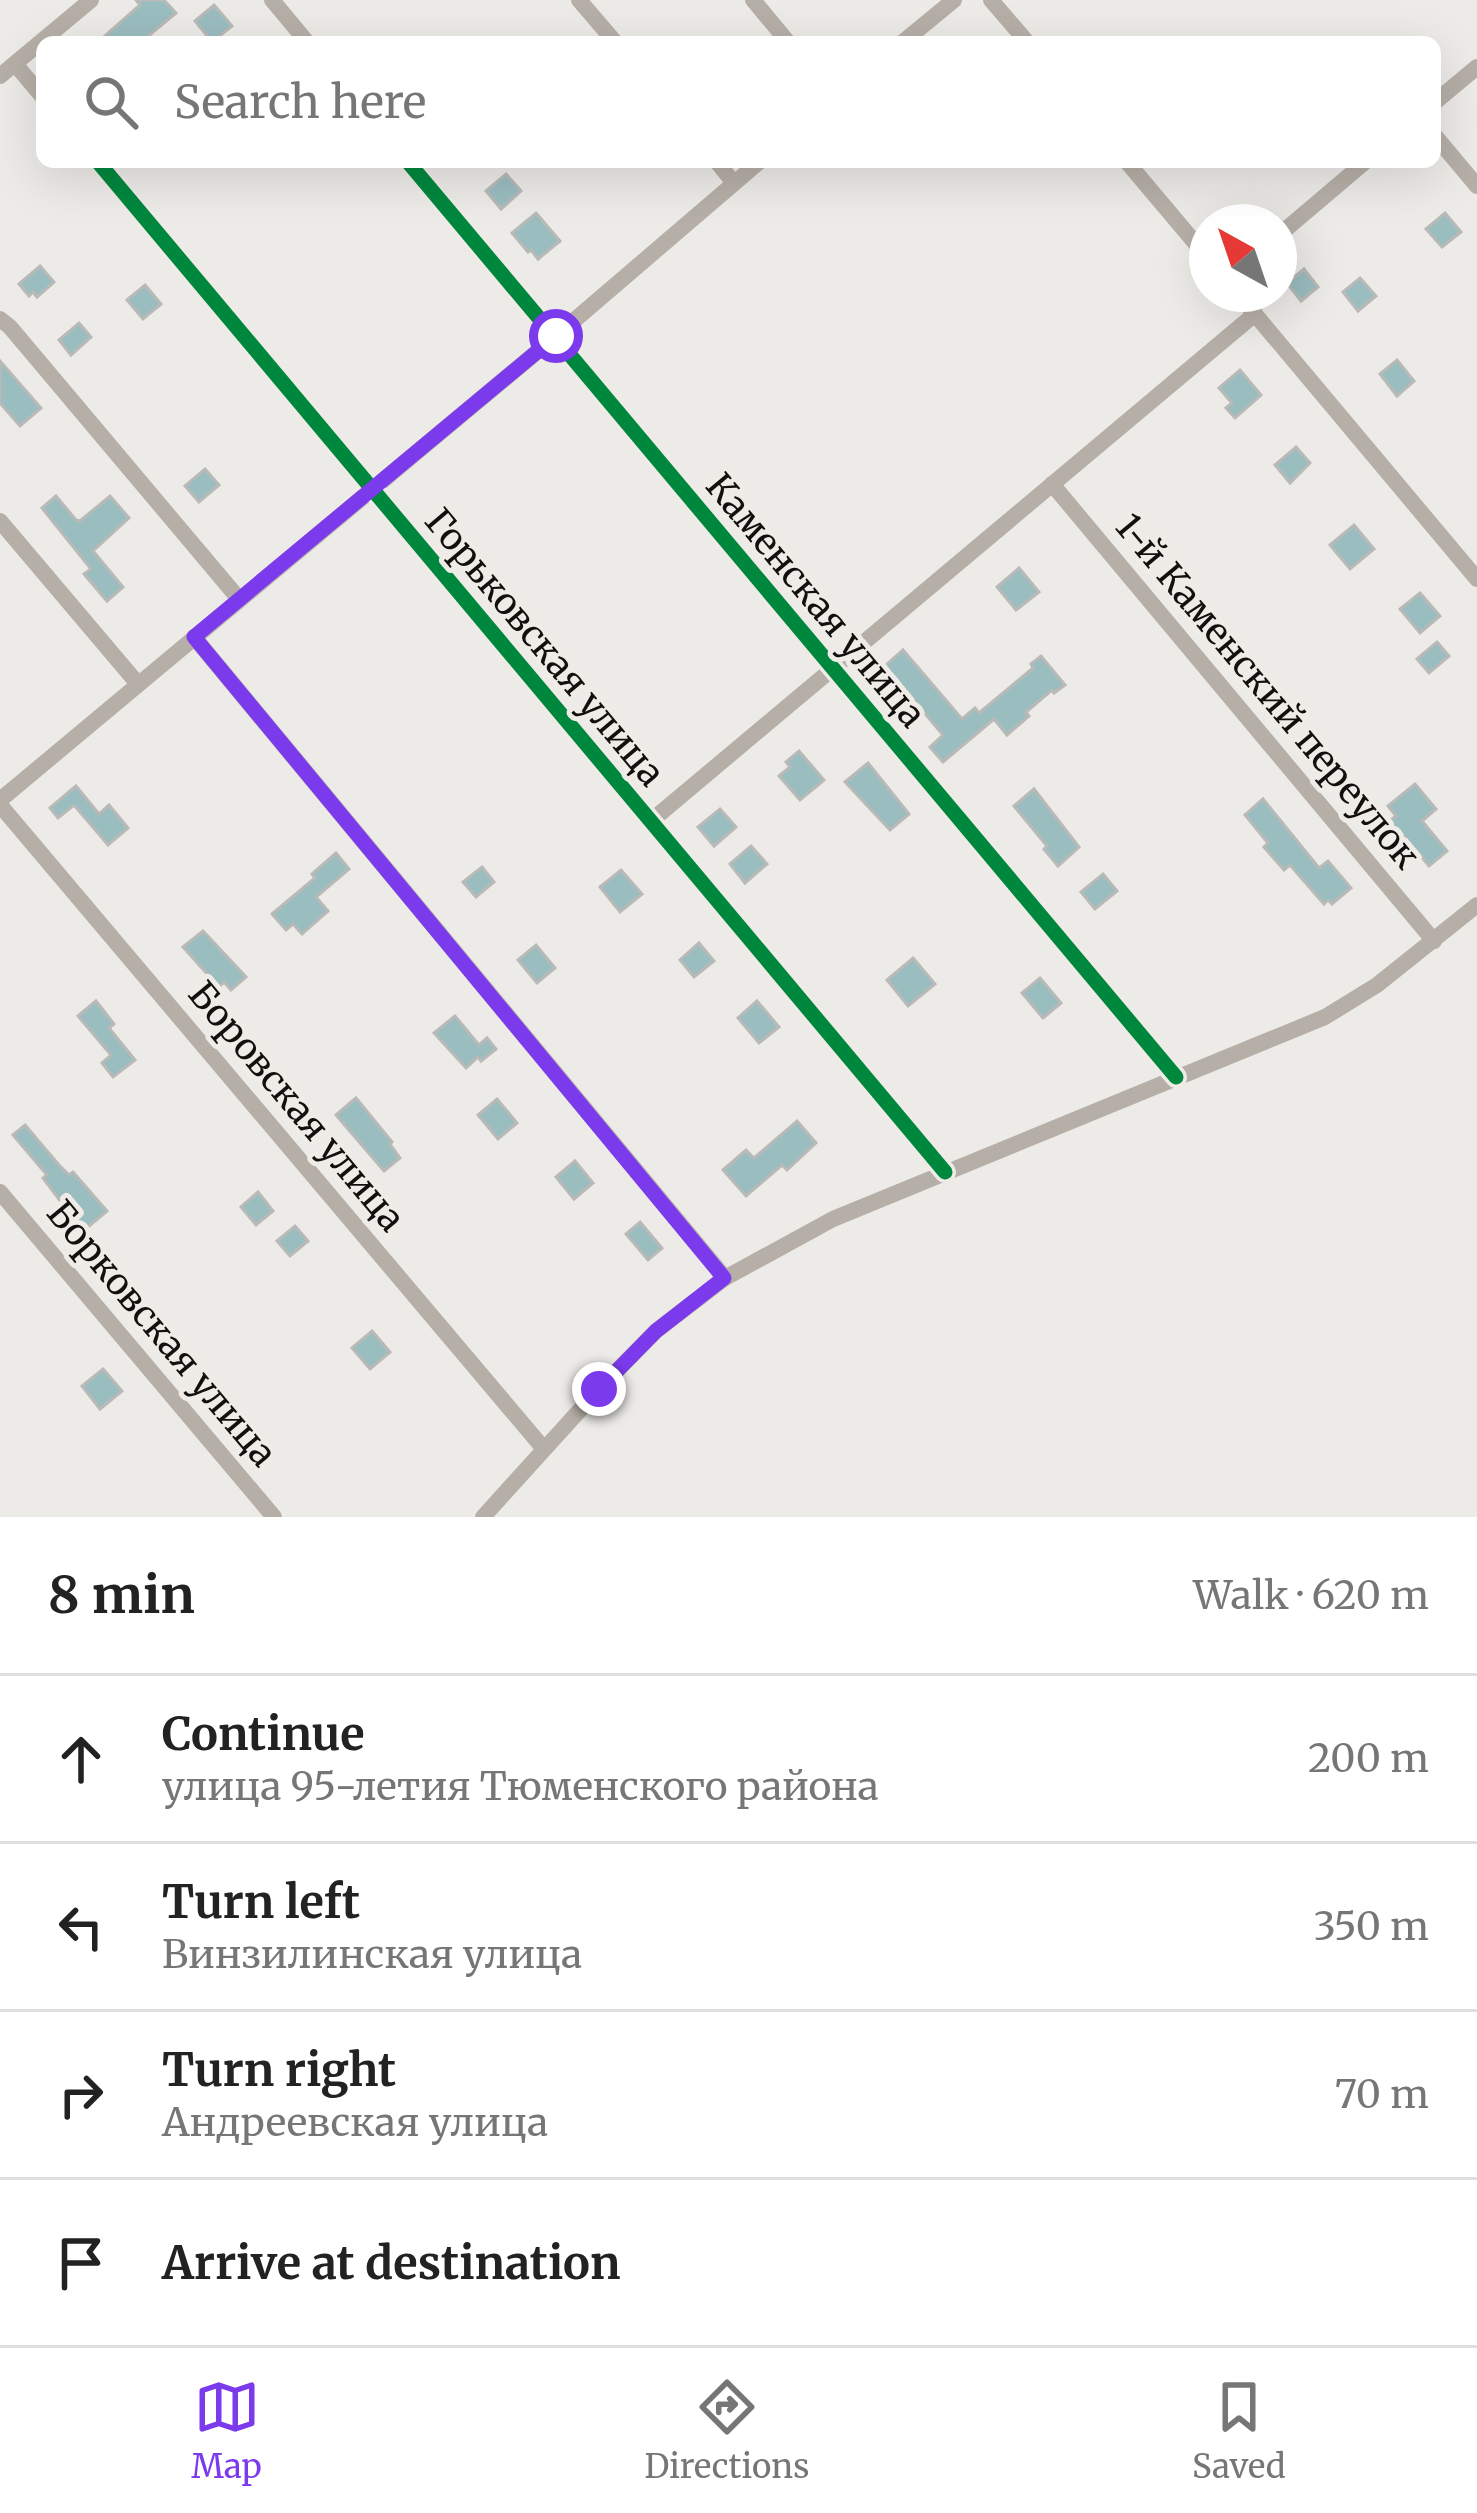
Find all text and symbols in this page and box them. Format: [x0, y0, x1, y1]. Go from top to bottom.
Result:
search box [36, 36, 1441, 168]
icon: search [78, 69, 144, 135]
text: Search here [174, 74, 426, 130]
north arrow [1189, 204, 1297, 312]
route start [529, 309, 583, 363]
street label: Каменская улица [696, 464, 935, 736]
street label: Горьковская улица [415, 499, 674, 795]
street label: 1-й Каменский переулок [1106, 505, 1429, 878]
street label: Боровская улица [179, 972, 414, 1241]
street label: Борковская улица [37, 1191, 286, 1475]
route end [572, 1362, 626, 1416]
text: 8 min [48, 1563, 195, 1627]
text: Walk · 620 m [1193, 1571, 1429, 1620]
text: Continue [162, 1706, 364, 1762]
icon: ahead [48, 1726, 114, 1792]
text: 200 m [1308, 1734, 1429, 1783]
text: улица 95-летия Тюменского района [162, 1762, 879, 1811]
text: Turn left [162, 1874, 360, 1930]
icon: left [48, 1894, 114, 1960]
text: 350 m [1314, 1902, 1429, 1951]
text: Винзилинская улица [162, 1930, 582, 1979]
text: Turn right [162, 2042, 396, 2098]
icon: right [48, 2062, 114, 2128]
text: 70 m [1335, 2070, 1429, 2119]
text: Андреевская улица [162, 2098, 548, 2147]
icon: arrive [48, 2230, 114, 2296]
text: Arrive at destination [162, 2235, 620, 2291]
tab: Map [191, 2374, 262, 2487]
tab: Directions [644, 2374, 809, 2487]
tab: Saved [1192, 2374, 1286, 2487]

